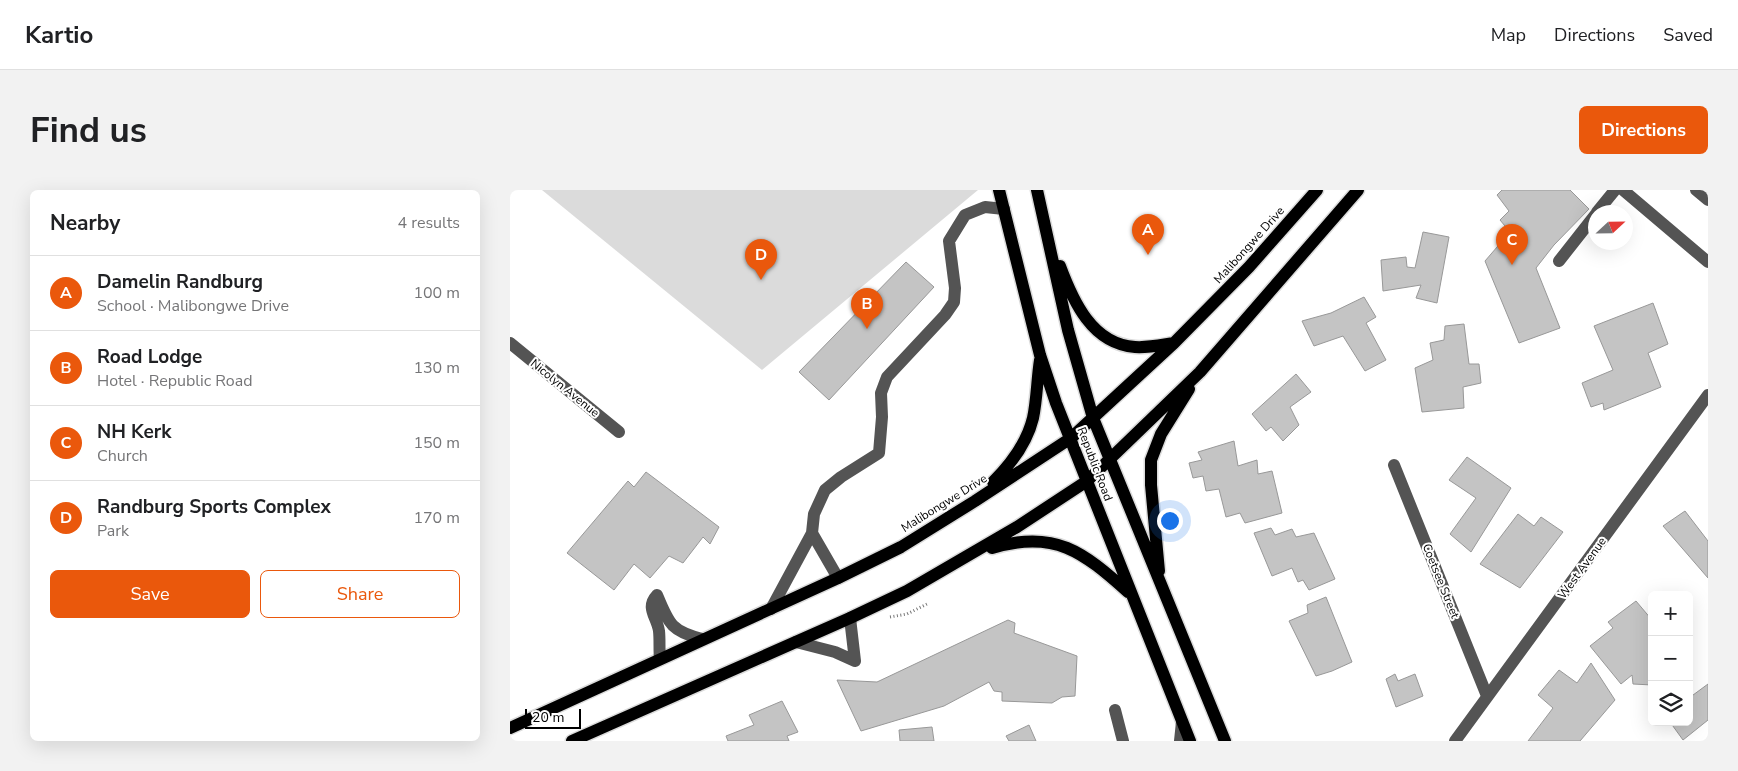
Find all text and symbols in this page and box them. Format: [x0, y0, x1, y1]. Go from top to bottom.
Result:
text: Kartio [25, 19, 93, 51]
text: Map [1491, 23, 1526, 47]
text: Directions [1554, 23, 1635, 47]
text: Saved [1663, 23, 1713, 47]
button: Directions [1579, 106, 1708, 154]
text: Find us [30, 107, 147, 154]
street label: Malibongwe Drive [1210, 203, 1288, 287]
north arrow [1588, 205, 1633, 250]
text: Nearby [50, 209, 120, 237]
text: 4 results [398, 212, 460, 234]
pin: A [1132, 214, 1164, 255]
pin: C [1496, 224, 1528, 265]
pin: D [745, 239, 777, 280]
text: Damelin Randburg [97, 269, 263, 295]
text: A [60, 282, 72, 304]
text: 100 m [413, 282, 460, 304]
pin: B [851, 288, 883, 329]
text: School · Malibongwe Drive [97, 295, 289, 317]
text: Road Lodge [97, 344, 202, 370]
street label: Nicolyn Avenue [527, 355, 603, 421]
text: B [60, 357, 72, 379]
text: 130 m [413, 357, 460, 379]
text: Hotel · Republic Road [97, 370, 253, 392]
text: NH Kerk [97, 419, 171, 445]
street label: Republic Road [1074, 425, 1116, 503]
text: C [61, 432, 71, 454]
text: 150 m [413, 432, 460, 454]
text: Church [97, 445, 148, 467]
street label: Malibongwe Drive [898, 470, 990, 536]
text: Randburg Sports Complex [97, 494, 331, 520]
text: D [60, 507, 72, 529]
text: 170 m [413, 507, 460, 529]
your location [1157, 508, 1183, 534]
text: Park [97, 520, 129, 542]
street label: West Avenue [1554, 534, 1610, 602]
street label: Coetsee Street [1419, 541, 1464, 621]
button: Save [50, 570, 250, 618]
button: Share [260, 570, 460, 618]
map controls [1648, 591, 1693, 726]
button: + [1648, 591, 1693, 636]
button: − [1648, 636, 1693, 681]
button: layers [1648, 681, 1693, 726]
scale bar [525, 706, 581, 729]
text: 20 m [532, 708, 564, 727]

